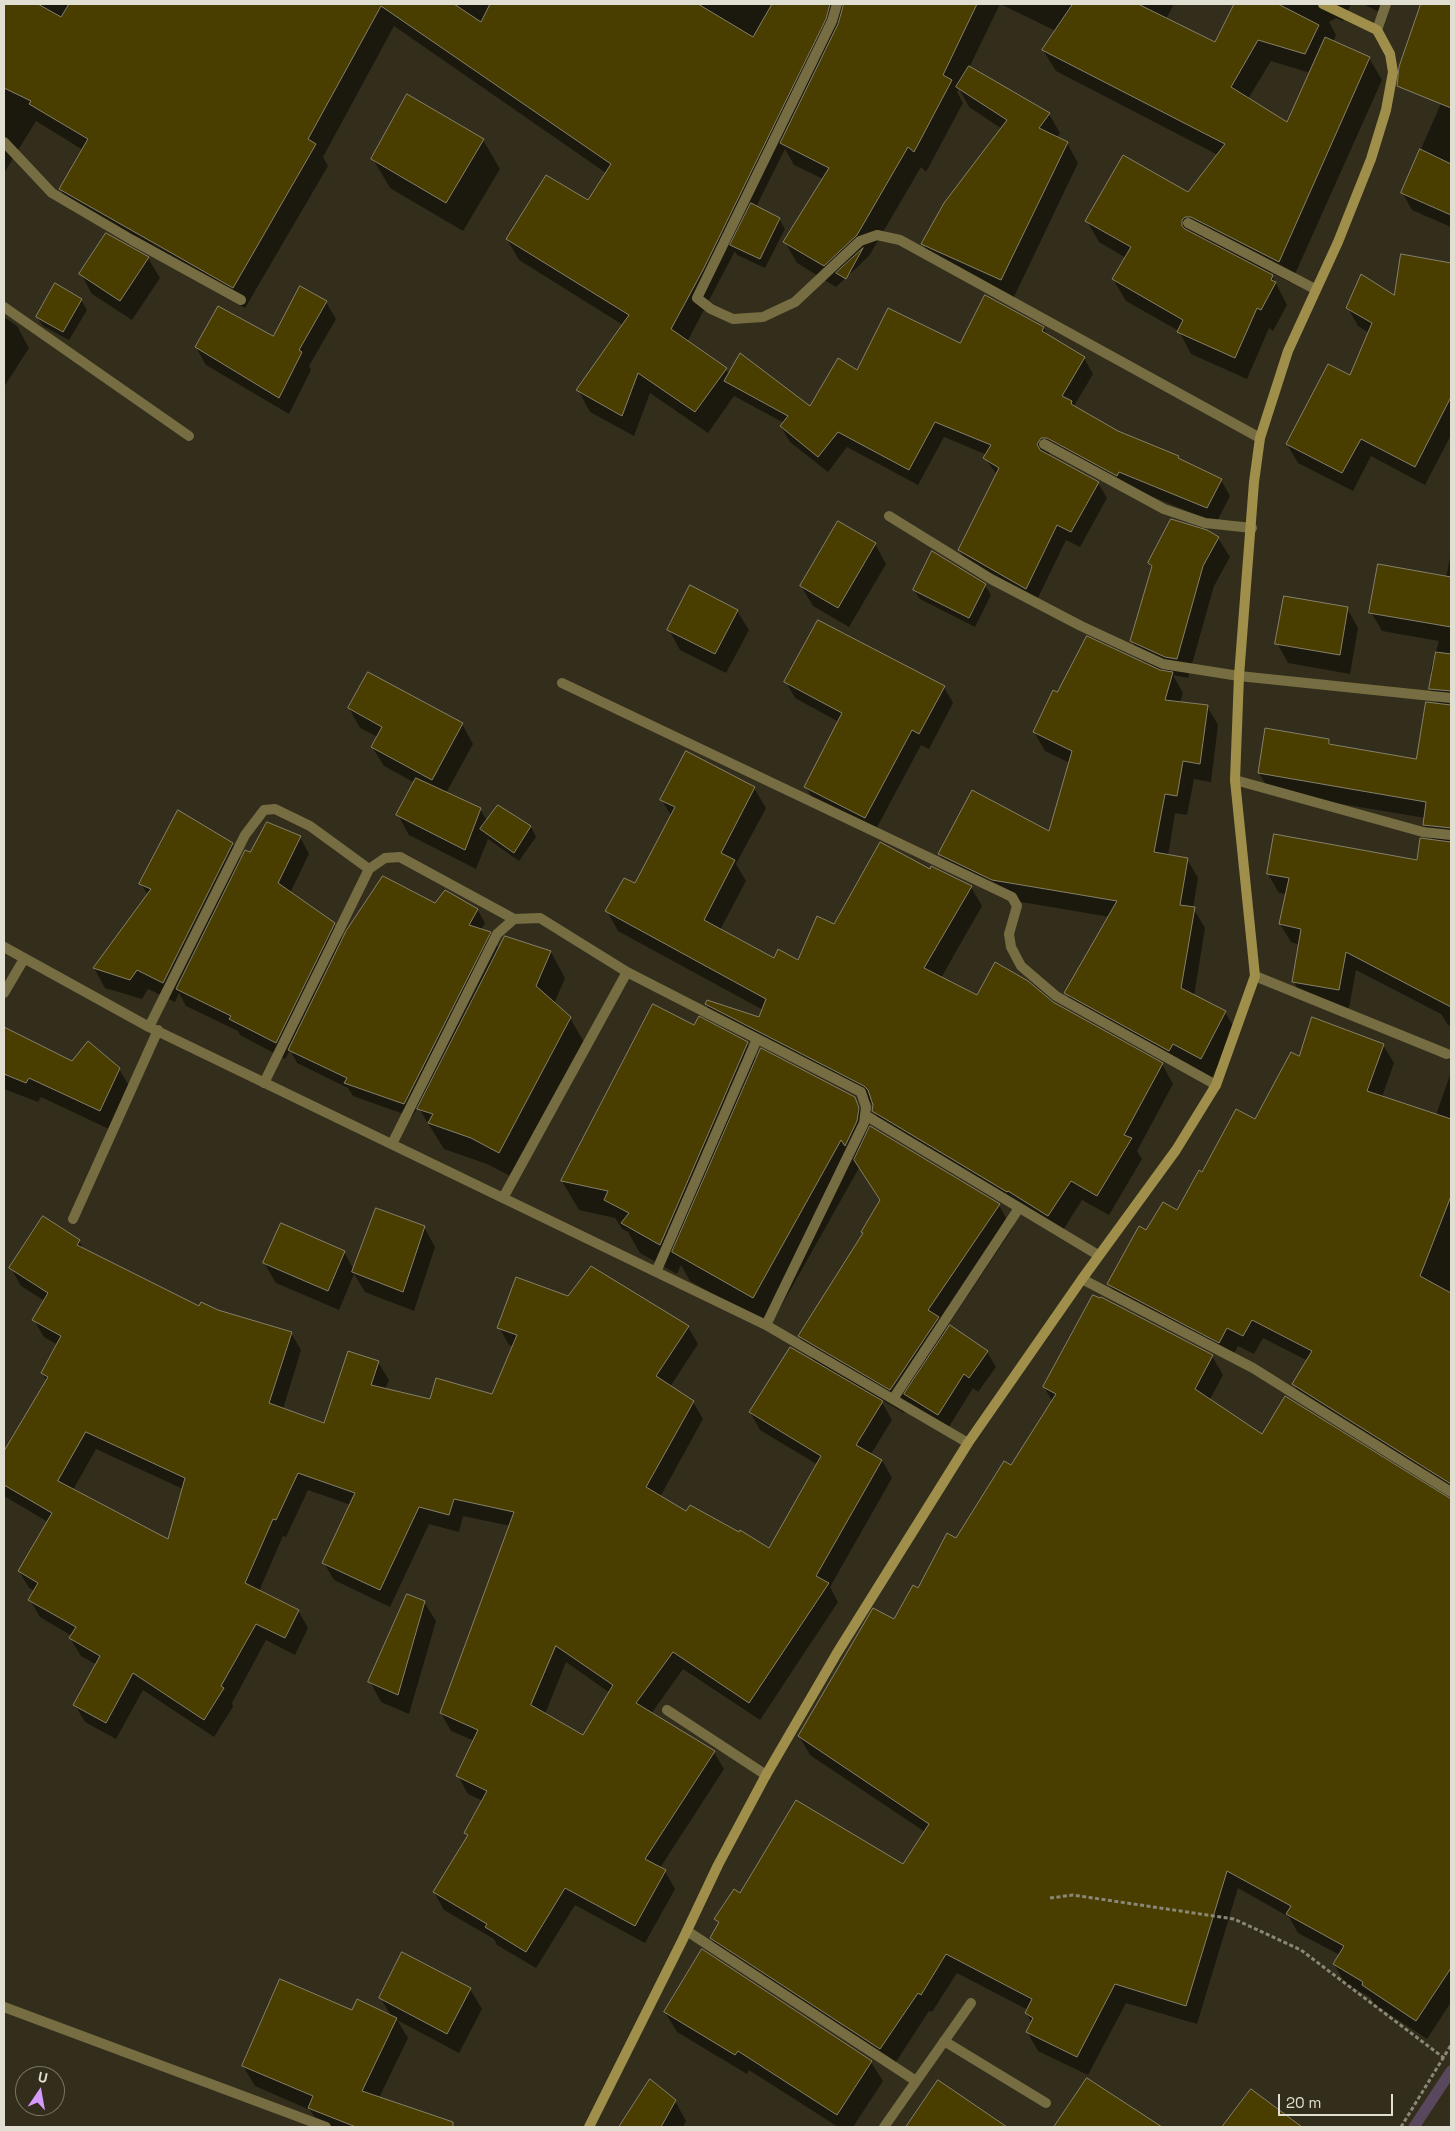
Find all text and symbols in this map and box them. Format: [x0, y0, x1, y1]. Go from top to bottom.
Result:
north arrow [15, 2066, 65, 2116]
text: U [36, 2068, 49, 2087]
scale bar [1280, 2084, 1395, 2116]
text: 20 m [1286, 2093, 1321, 2112]

